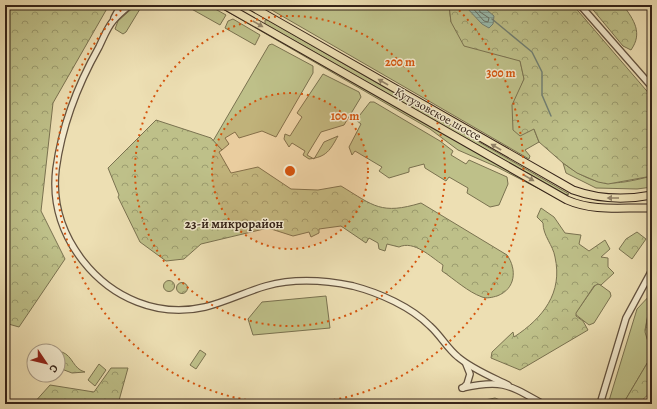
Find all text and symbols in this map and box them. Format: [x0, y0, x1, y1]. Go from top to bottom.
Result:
one-way arrow [252, 21, 264, 28]
text: 200 m [385, 54, 415, 70]
text: 300 m [486, 65, 516, 81]
one-way arrow [377, 79, 389, 86]
street label: Кутузовское шоссе [392, 84, 484, 144]
text: 100 m [331, 108, 359, 124]
one-way arrow [490, 143, 501, 150]
centre of rings [283, 164, 297, 178]
one-way arrow [524, 175, 535, 182]
one-way arrow [606, 195, 619, 201]
district label: 23-й микрорайон [185, 215, 284, 232]
north arrow [26, 343, 66, 383]
text: С [46, 361, 62, 376]

